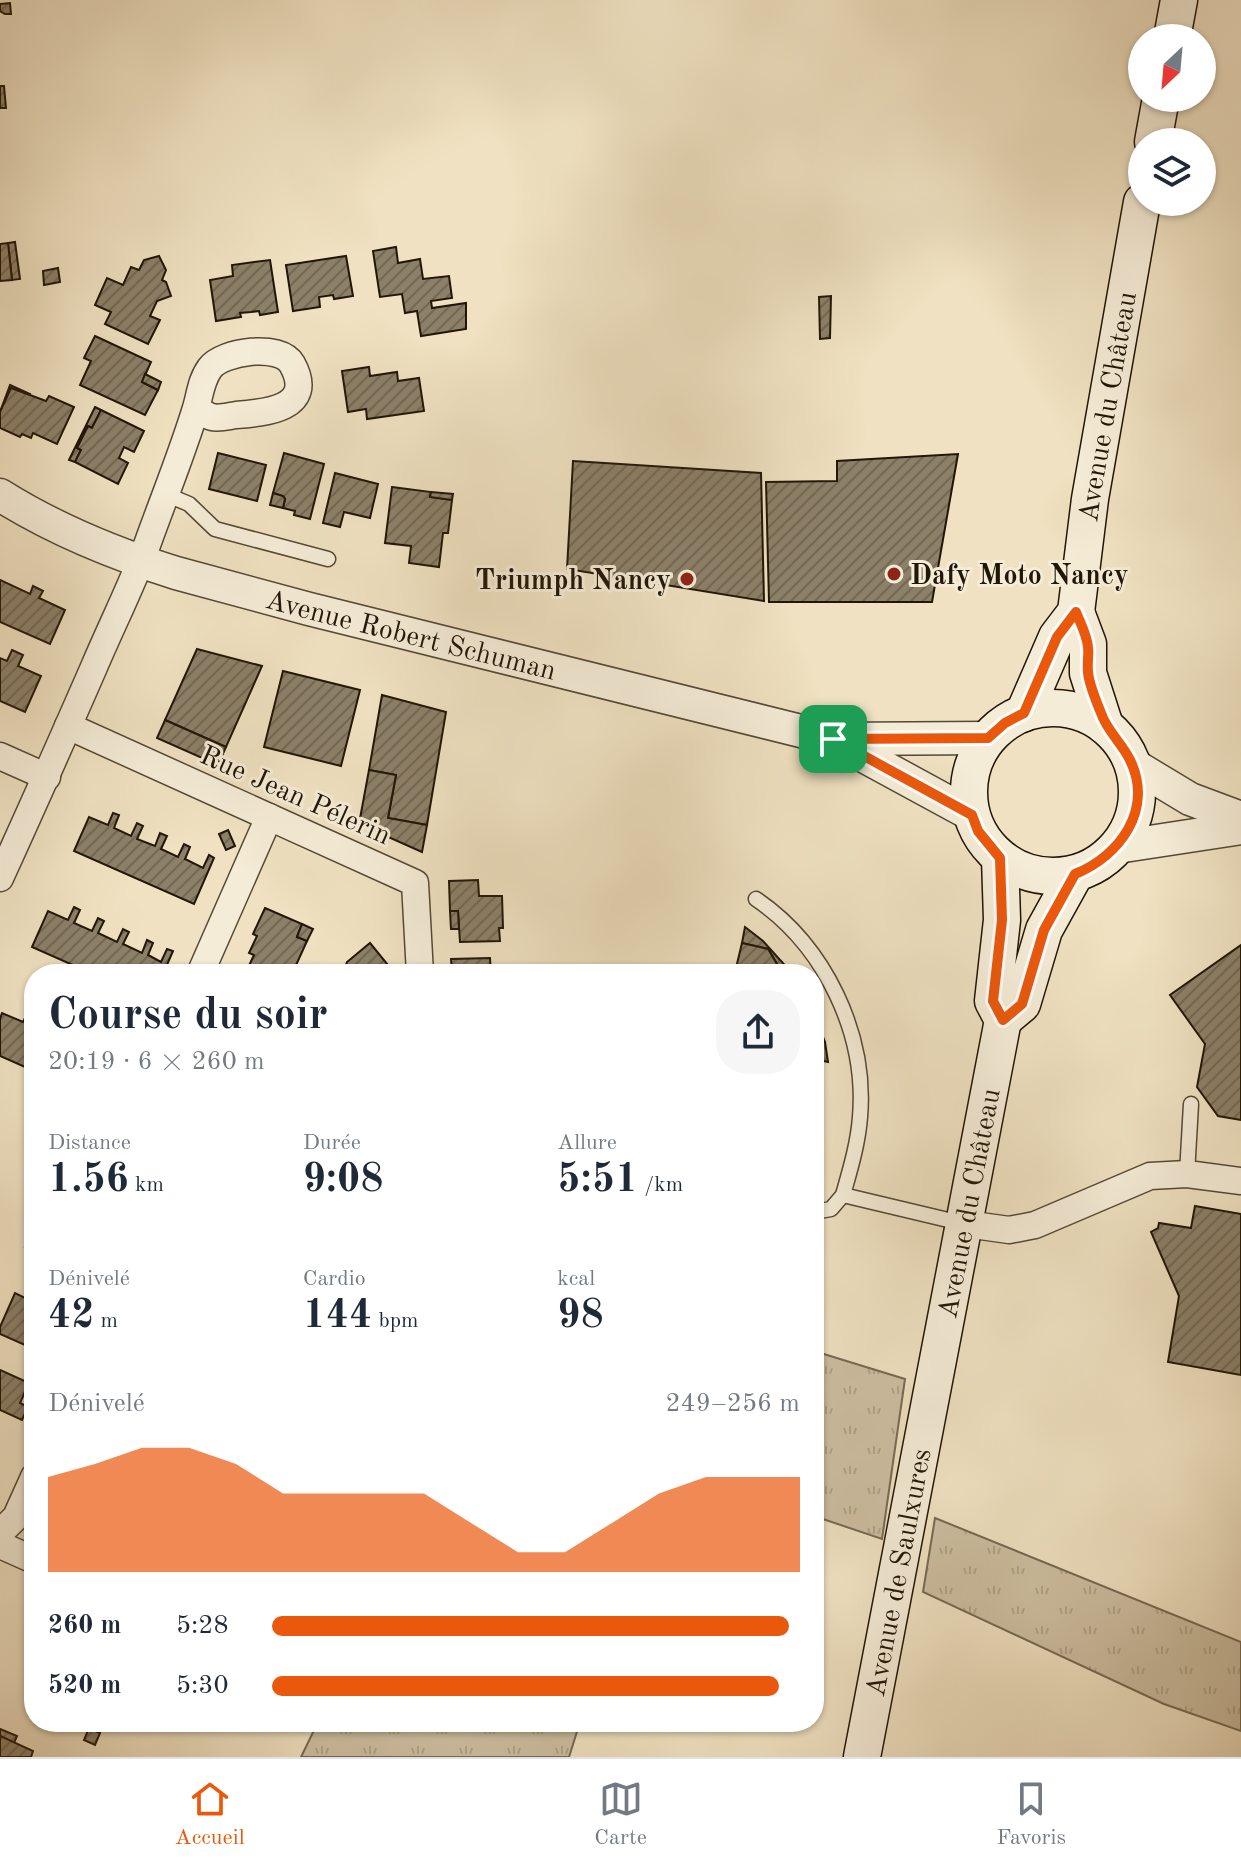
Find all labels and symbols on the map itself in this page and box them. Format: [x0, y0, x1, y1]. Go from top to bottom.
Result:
north arrow [1128, 24, 1216, 112]
street label: Avenue du Château [1076, 290, 1143, 524]
place label: Dafy Moto Nancy [910, 563, 1129, 591]
marker: Dafy Moto Nancy [885, 565, 903, 583]
place label: Triumph Nancy [475, 568, 671, 596]
marker: Triumph Nancy [678, 570, 696, 588]
street label: Avenue Robert Schuman [262, 587, 558, 687]
pin [799, 705, 867, 773]
street label: Rue Jean Pélerin [195, 742, 394, 851]
street label: Avenue du Château [935, 1086, 1007, 1321]
street label: Avenue de Saulxures [863, 1447, 938, 1699]

